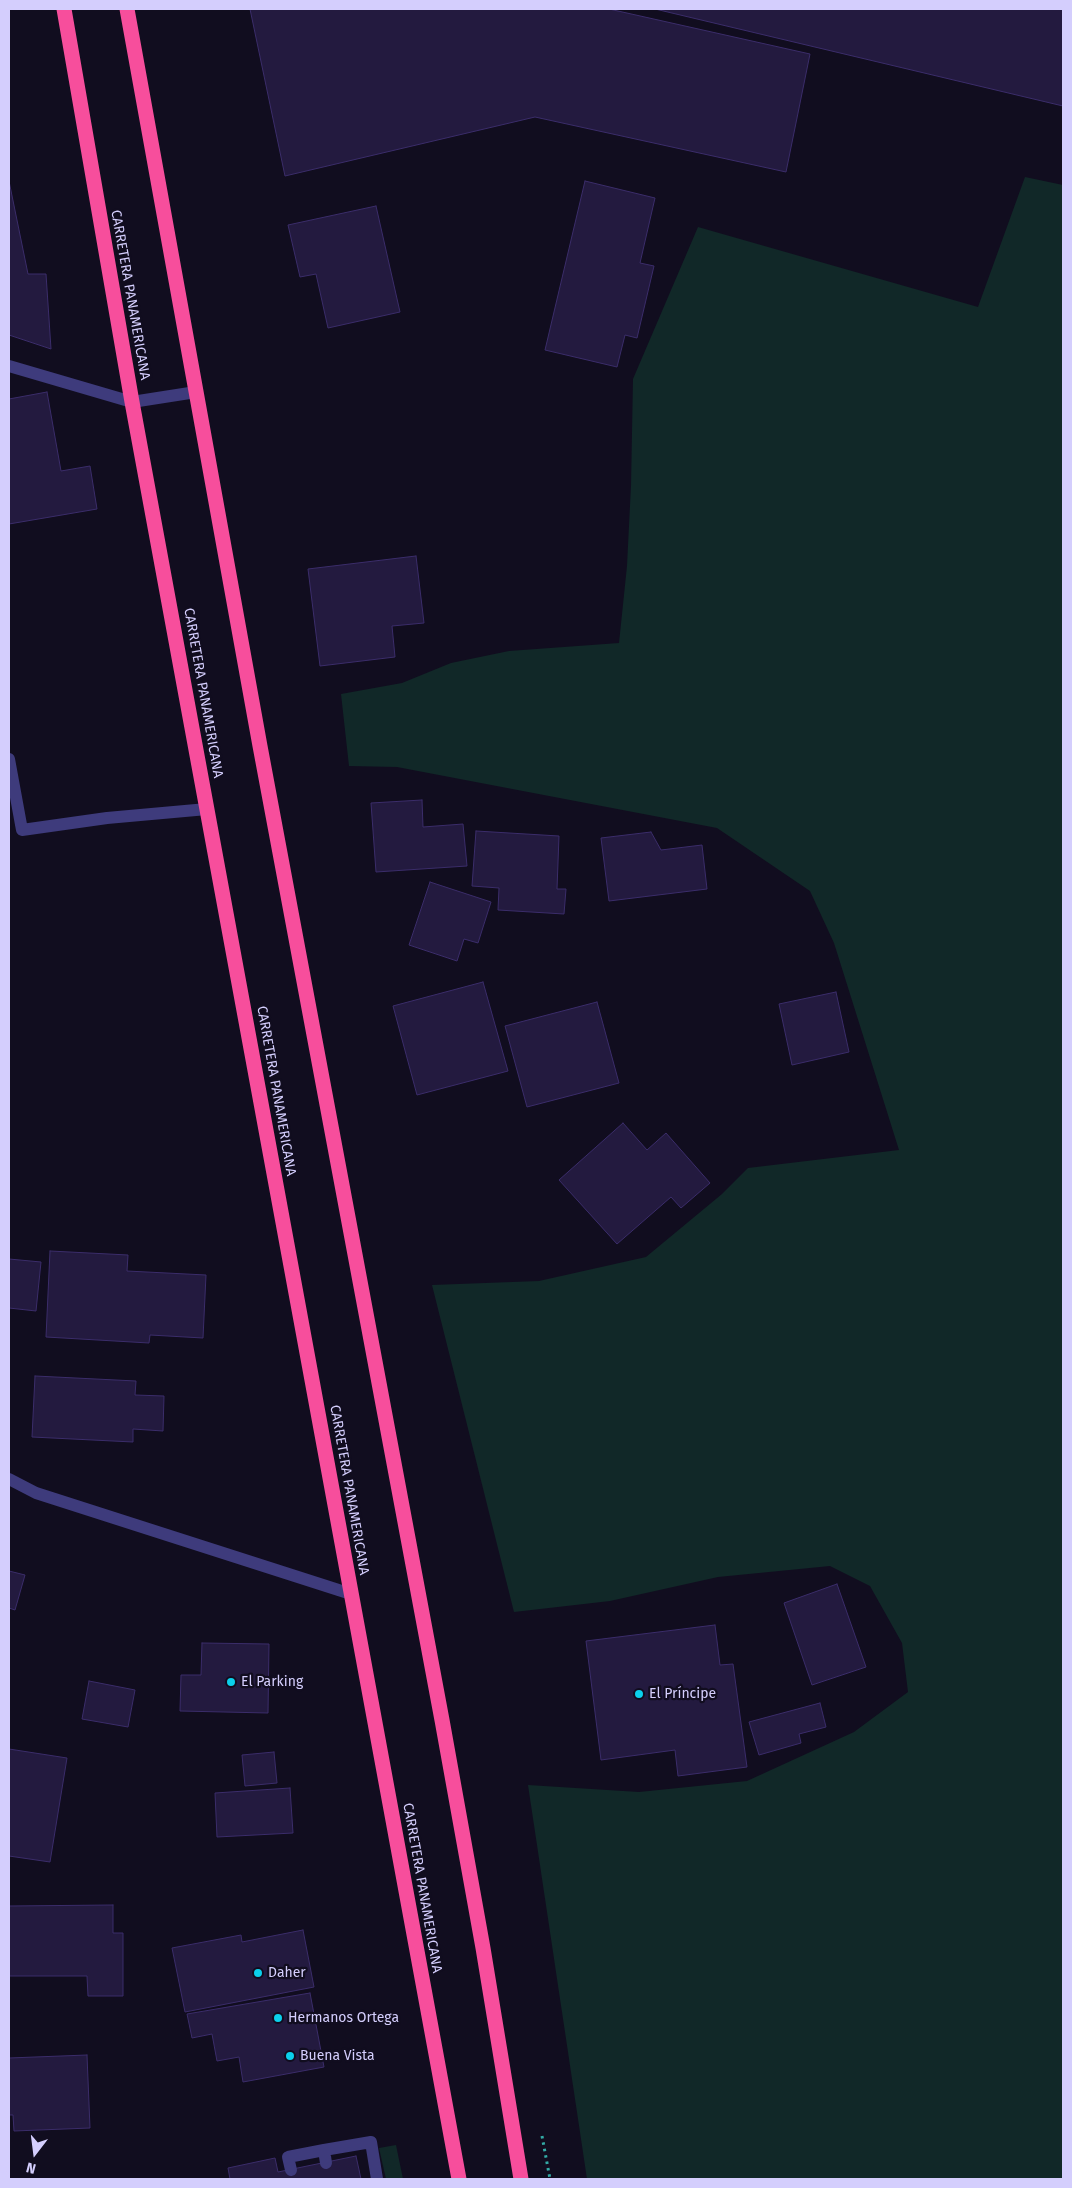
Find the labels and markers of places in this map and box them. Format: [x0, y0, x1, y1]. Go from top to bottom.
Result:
place label: El Parking [241, 1674, 303, 1690]
marker: El Parking [225, 1676, 237, 1688]
place label: El Príncipe [649, 1686, 716, 1702]
marker: El Príncipe [633, 1688, 645, 1700]
place label: Daher [268, 1965, 306, 1981]
marker: Daher [252, 1967, 264, 1979]
place label: Hermanos Ortega [288, 2010, 399, 2026]
marker: Hermanos Ortega [272, 2012, 284, 2024]
place label: Buena Vista [300, 2048, 375, 2064]
marker: Buena Vista [284, 2050, 296, 2062]

